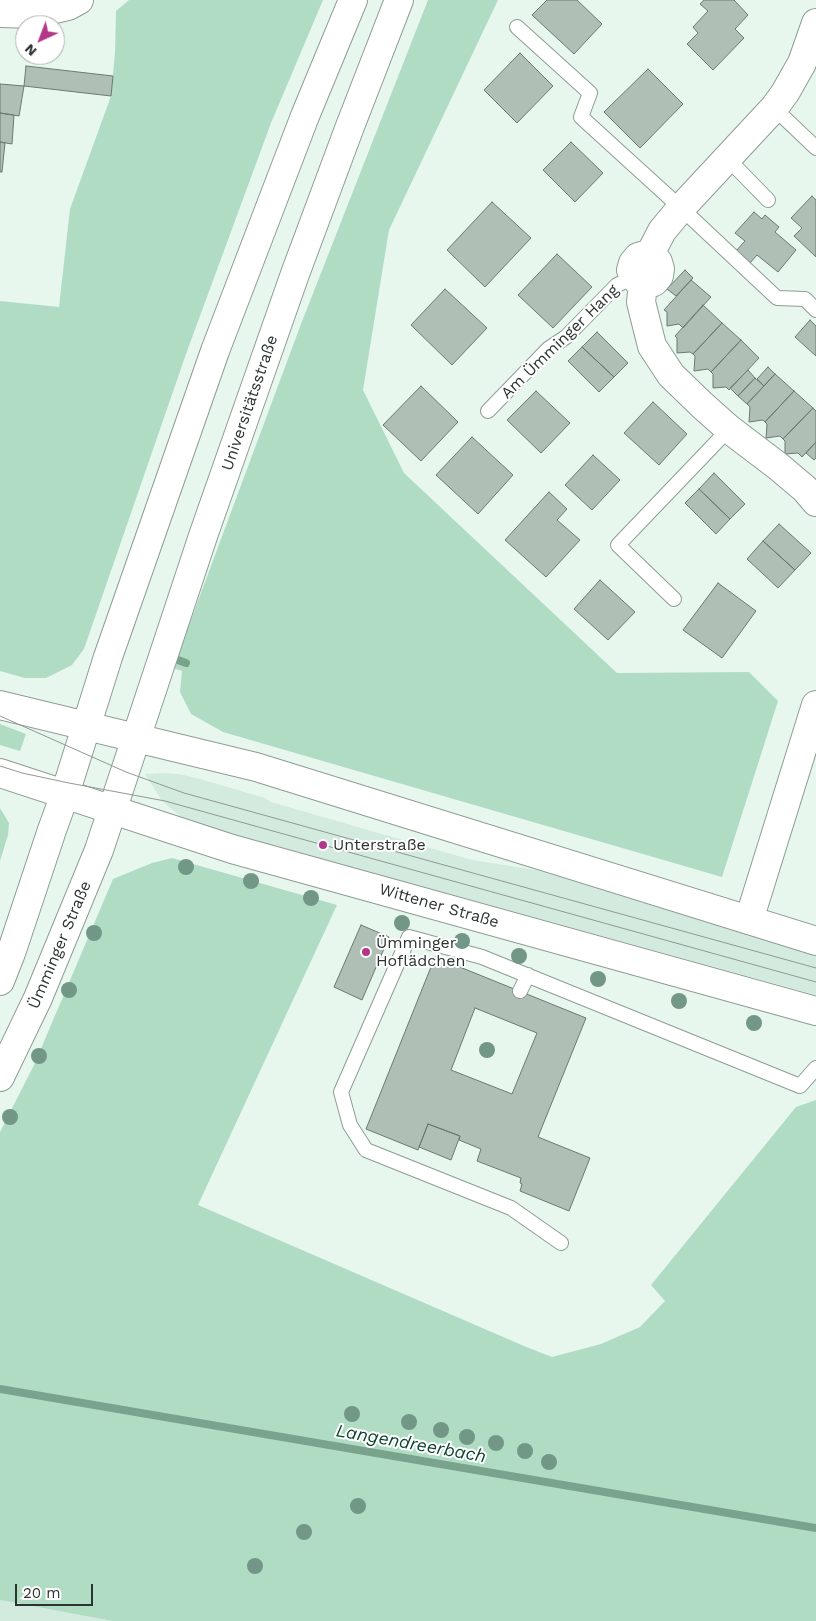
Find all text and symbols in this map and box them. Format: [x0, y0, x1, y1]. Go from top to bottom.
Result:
north arrow [15, 15, 65, 65]
text: N [21, 41, 40, 60]
street label: Am Ümminger Hang [497, 281, 623, 403]
street label: Universitätsstraße [218, 333, 282, 473]
place label: Unterstraße [333, 835, 426, 855]
marker: Unterstraße [317, 839, 329, 851]
street label: Ümminger Straße [24, 878, 96, 1012]
street label: Wittener Straße [377, 880, 501, 932]
place label: Ümminger Hoflädchen [376, 933, 465, 971]
marker: Ümminger Hoflädchen [360, 946, 372, 958]
water label: Langendreerbach [334, 1420, 488, 1468]
scale bar [18, 1574, 95, 1606]
text: 20 m [23, 1584, 61, 1602]

